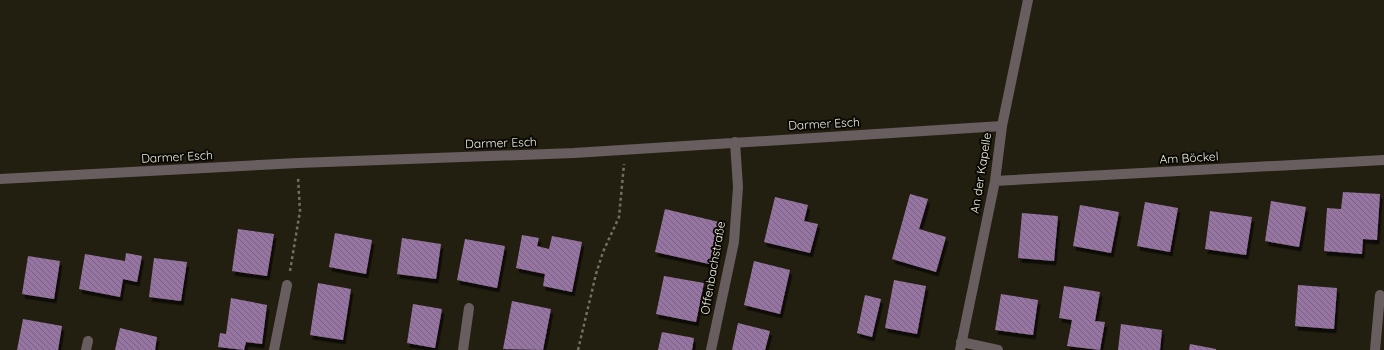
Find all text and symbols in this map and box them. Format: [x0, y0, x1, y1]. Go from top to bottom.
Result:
street label: Darmer Esch [788, 114, 860, 133]
street label: An der Kapelle [967, 131, 994, 214]
street label: Darmer Esch [465, 134, 537, 151]
street label: Darmer Esch [141, 147, 213, 166]
street label: Am Böckel [1159, 148, 1219, 167]
street label: Offenbachstraße [697, 220, 728, 316]

